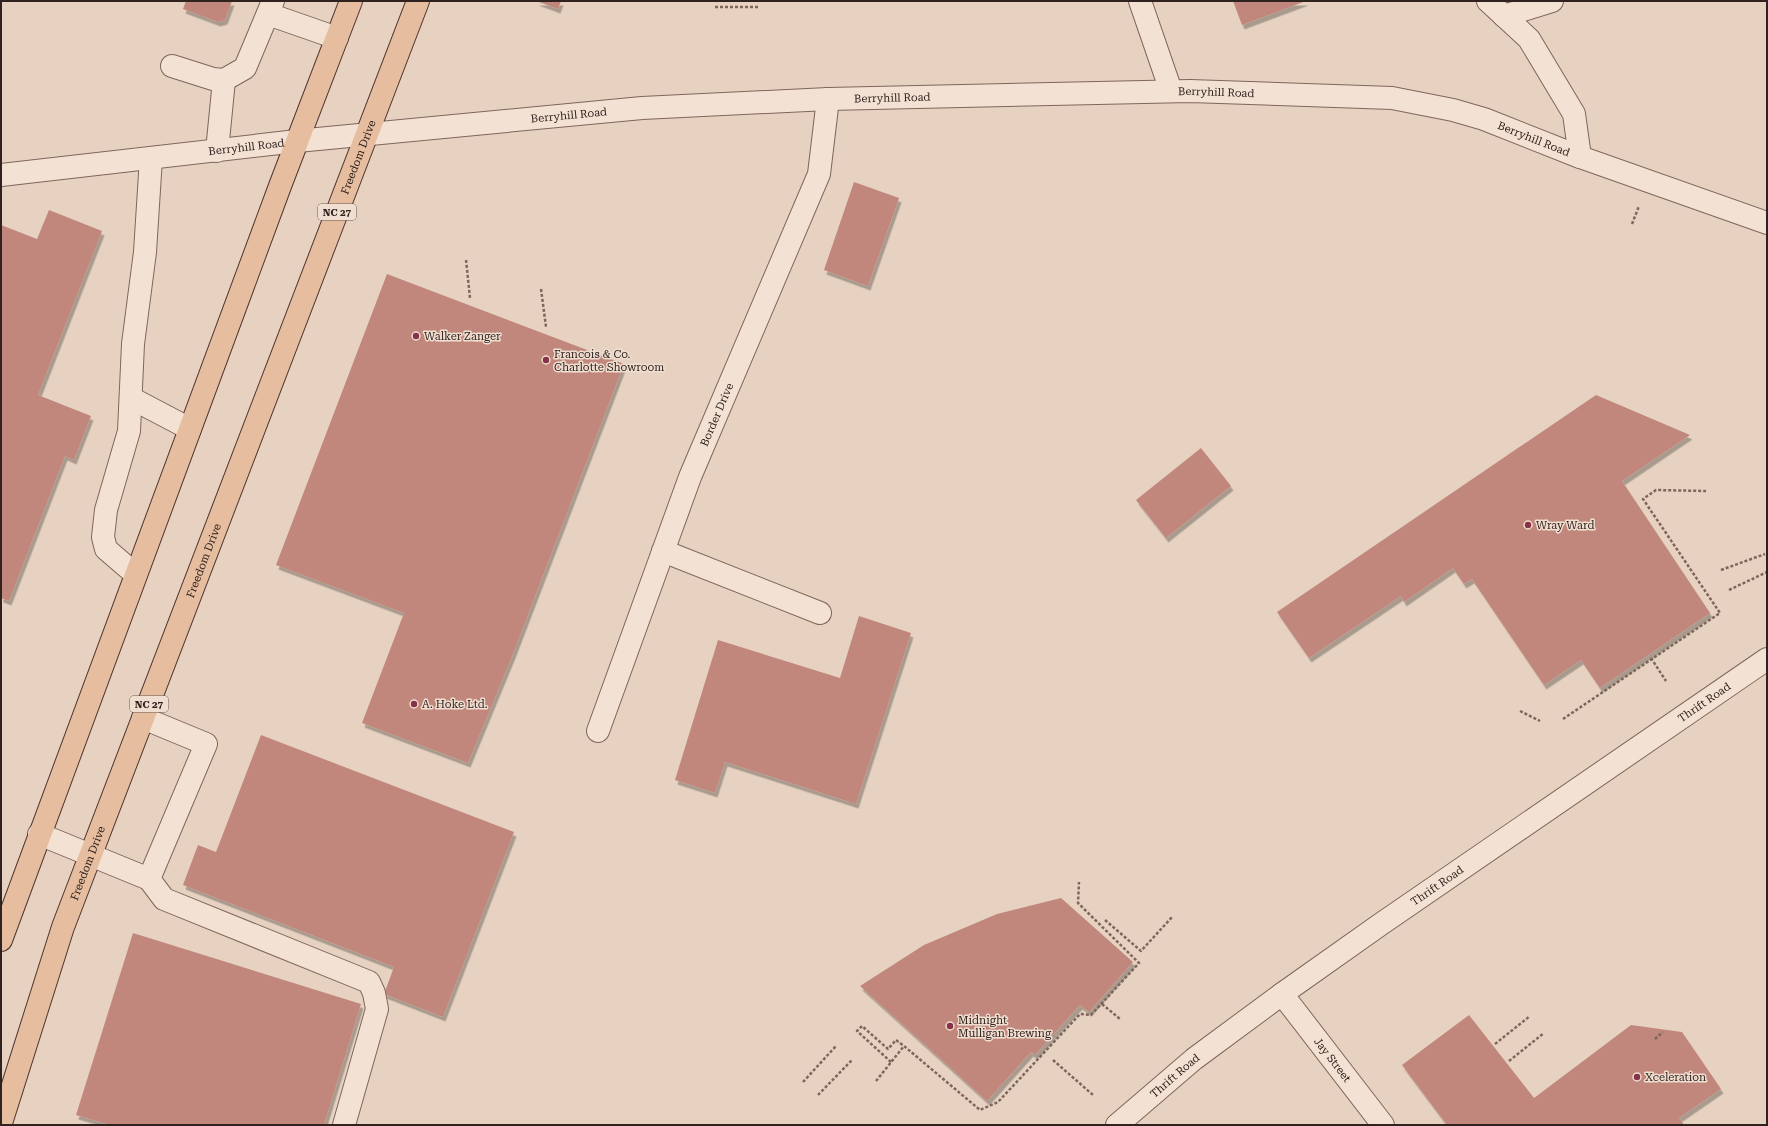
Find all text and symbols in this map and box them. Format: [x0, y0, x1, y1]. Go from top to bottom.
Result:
street label: Berryhill Road [1178, 84, 1255, 100]
street label: Berryhill Road [854, 90, 931, 105]
street label: Berryhill Road [530, 105, 608, 125]
street label: Freedom Drive [338, 118, 378, 196]
street label: Berryhill Road [1496, 119, 1572, 159]
street label: Berryhill Road [208, 136, 285, 158]
road number: NC 27 [318, 204, 356, 220]
place label: Walker Zanger [424, 330, 501, 343]
marker: Walker Zanger [411, 331, 421, 341]
place label: Francois & Co. Charlotte Showroom [554, 348, 664, 374]
marker: Francois & Co. Charlotte Showroom [541, 355, 551, 365]
street label: Border Drive [697, 381, 736, 448]
place label: Wray Ward [1536, 519, 1594, 532]
marker: Wray Ward [1523, 520, 1533, 530]
street label: Freedom Drive [183, 522, 224, 600]
street label: Thrift Road [1675, 680, 1733, 725]
road number: NC 27 [130, 696, 168, 712]
place label: A. Hoke Ltd. [422, 698, 488, 711]
marker: A. Hoke Ltd. [409, 699, 419, 709]
street label: Freedom Drive [67, 824, 108, 902]
street label: Thrift Road [1408, 863, 1466, 908]
place label: Midnight Mulligan Brewing [958, 1014, 1052, 1040]
marker: Midnight Mulligan Brewing [945, 1021, 955, 1031]
street label: Jay Street [1311, 1035, 1354, 1085]
street label: Thrift Road [1147, 1051, 1202, 1100]
place label: Xceleration [1645, 1071, 1706, 1084]
marker: Xceleration [1632, 1072, 1642, 1082]

